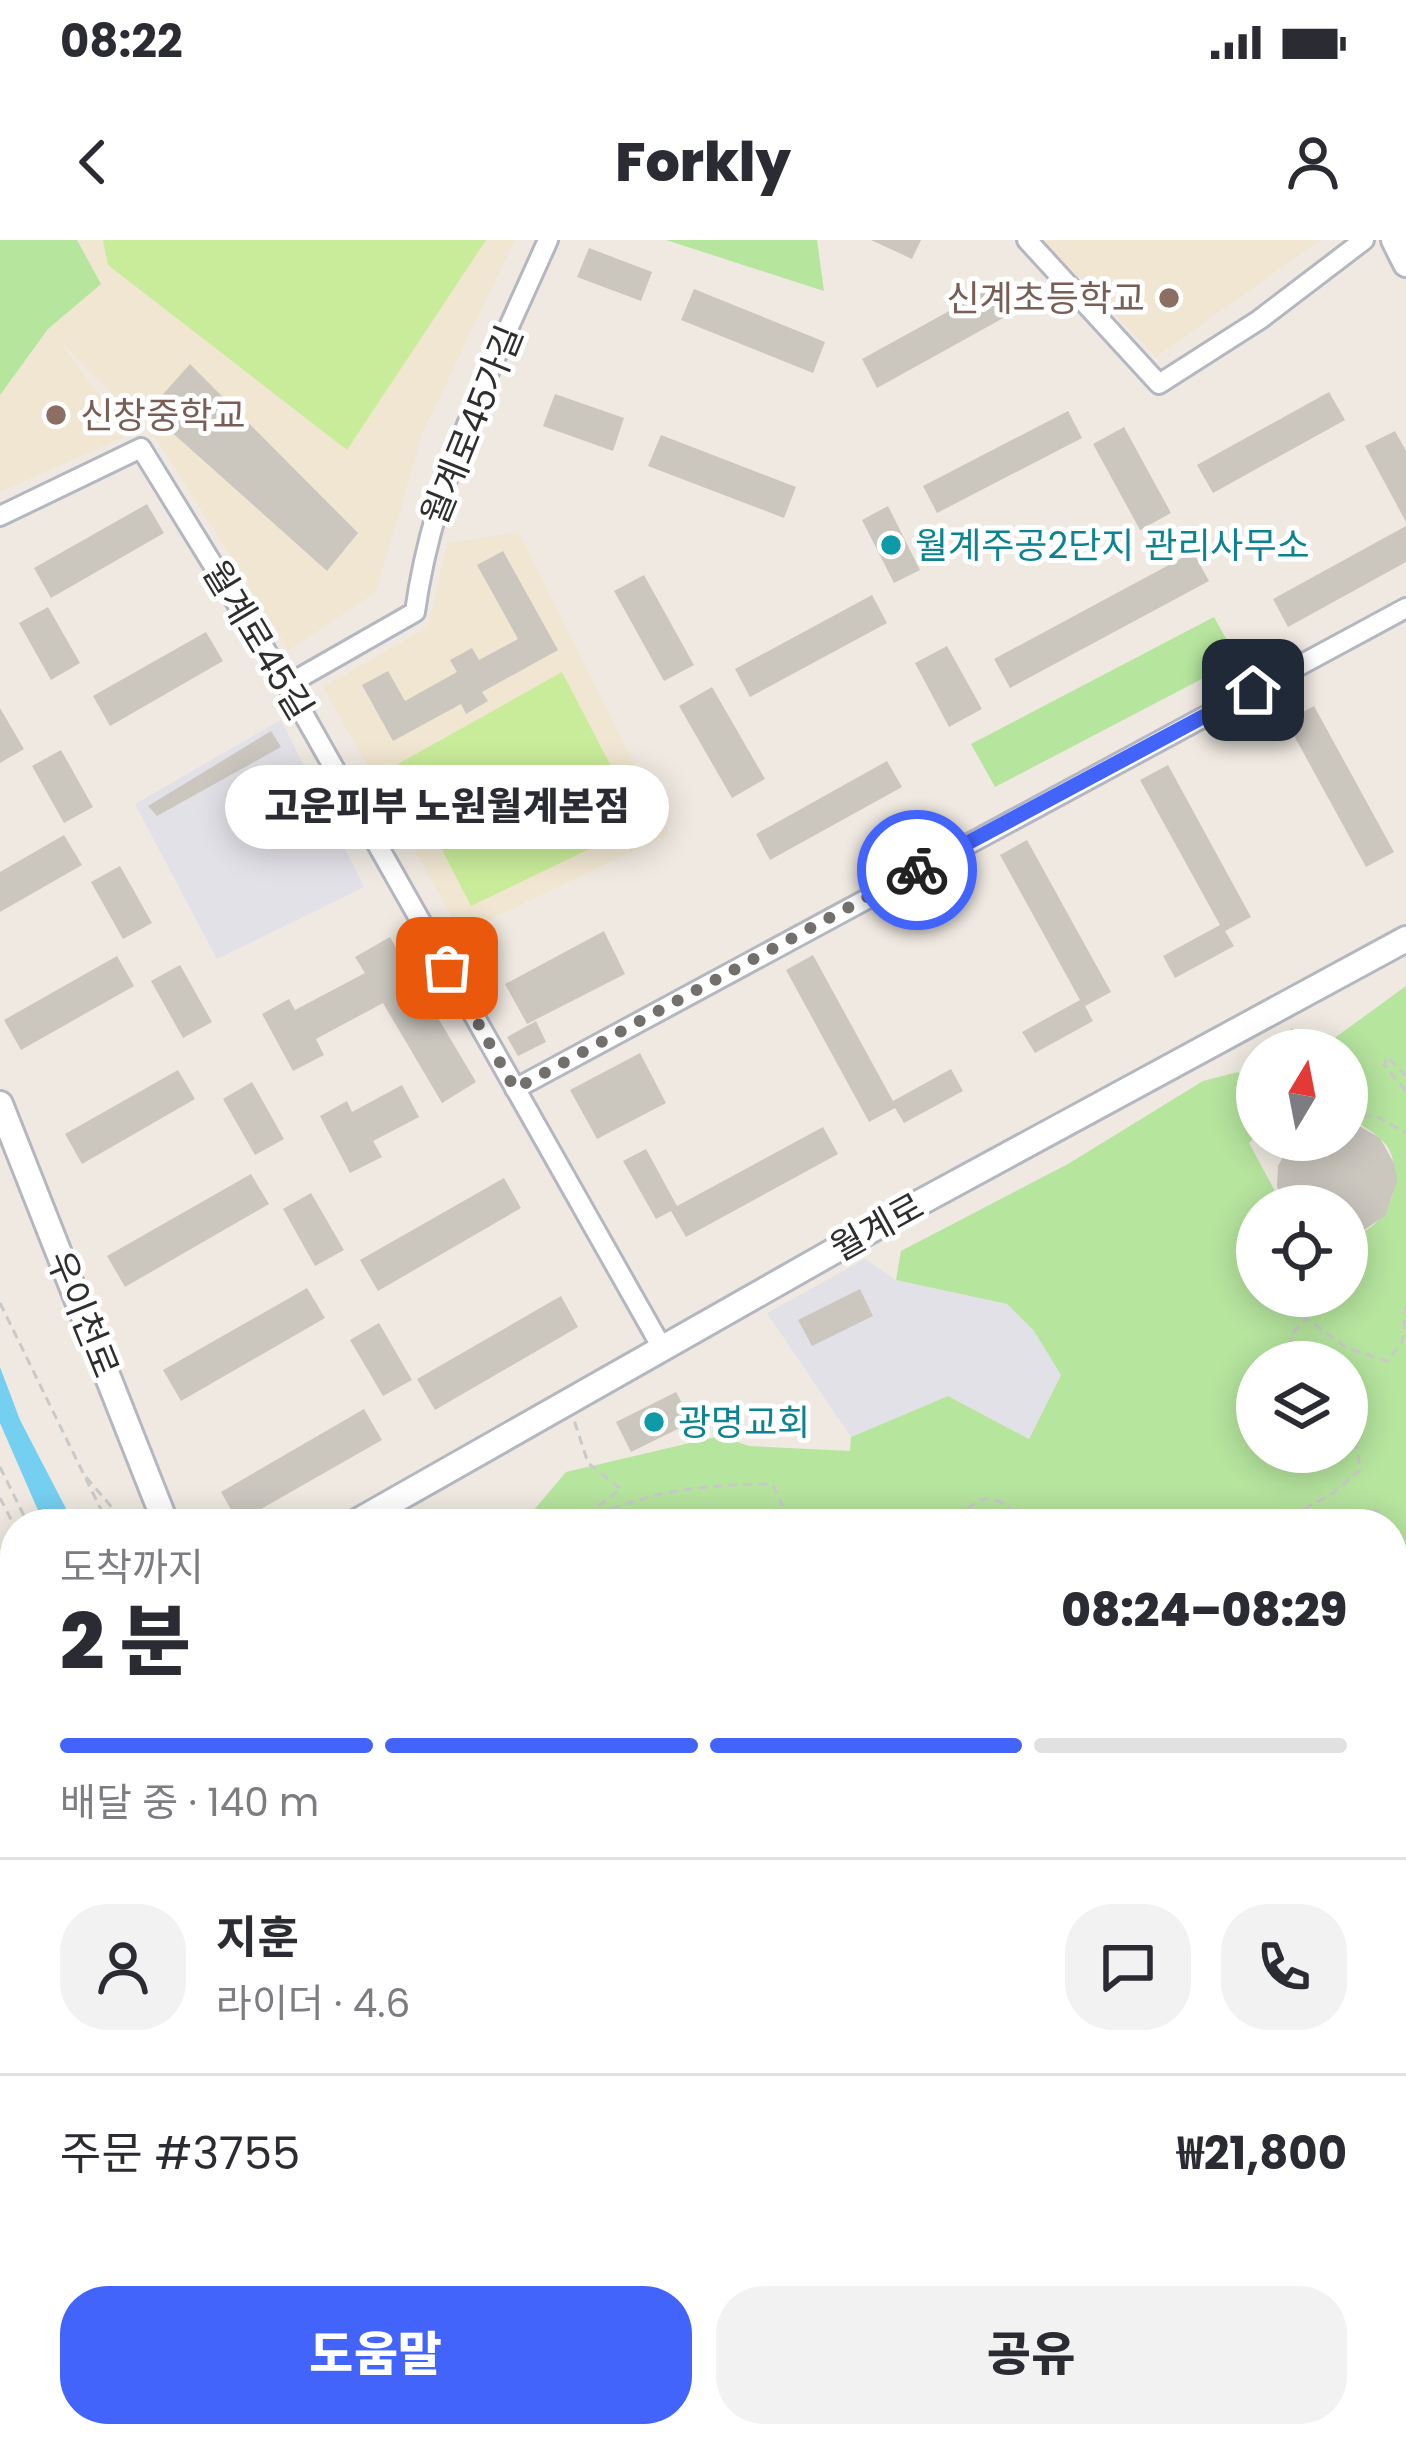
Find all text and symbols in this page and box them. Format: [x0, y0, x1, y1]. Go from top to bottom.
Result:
text: 08:22 [60, 10, 183, 73]
text: Forkly [615, 124, 791, 200]
icon: back [60, 129, 126, 195]
icon: person [1280, 129, 1346, 195]
place label: 신계초등학교 [946, 273, 1145, 324]
marker: 신계초등학교 [1156, 285, 1182, 311]
street label: 월계로45가길 [409, 318, 535, 532]
place label: 신창중학교 [80, 390, 246, 441]
marker: 신창중학교 [43, 402, 69, 428]
place label: 월계주공2단지 관리사무소 [915, 520, 1310, 571]
marker: 월계주공2단지 관리사무소 [878, 532, 904, 558]
street label: 월계로45길 [190, 551, 326, 729]
pin [1202, 639, 1304, 741]
icon: home [1220, 657, 1286, 723]
callout: 고운피부 노원월계본점 [225, 764, 669, 848]
text: 고운피부 노원월계본점 [264, 779, 630, 834]
courier [857, 810, 977, 930]
icon: bike [884, 837, 950, 903]
pin [396, 917, 498, 1019]
icon: bag [414, 935, 480, 1001]
north arrow [1236, 1029, 1368, 1161]
map controls [1236, 1029, 1368, 1473]
street label: 월계로 [821, 1181, 933, 1273]
button: locate [1236, 1185, 1368, 1317]
street label: 우이천로 [35, 1243, 131, 1385]
button: layers [1236, 1341, 1368, 1473]
place label: 광명교회 [678, 1397, 810, 1448]
marker: 광명교회 [641, 1409, 667, 1435]
text: 도착까지 [60, 1540, 204, 1595]
text: 08:24–08:29 [1061, 1579, 1347, 1642]
text: 2 분 [60, 1587, 191, 1696]
text: 배달 중 · 140 m [60, 1775, 319, 1830]
button: person [60, 1904, 186, 2030]
button: chat [1065, 1904, 1191, 2030]
button: phone [1221, 1904, 1347, 2030]
text: 지훈 [216, 1906, 299, 1969]
text: 라이더 · 4.6 [216, 1976, 410, 2031]
text: 주문 #3755 [60, 2122, 300, 2185]
text: ₩21,800 [1177, 2122, 1347, 2185]
button: 도움말 [60, 2286, 692, 2424]
button: 공유 [716, 2286, 1347, 2424]

